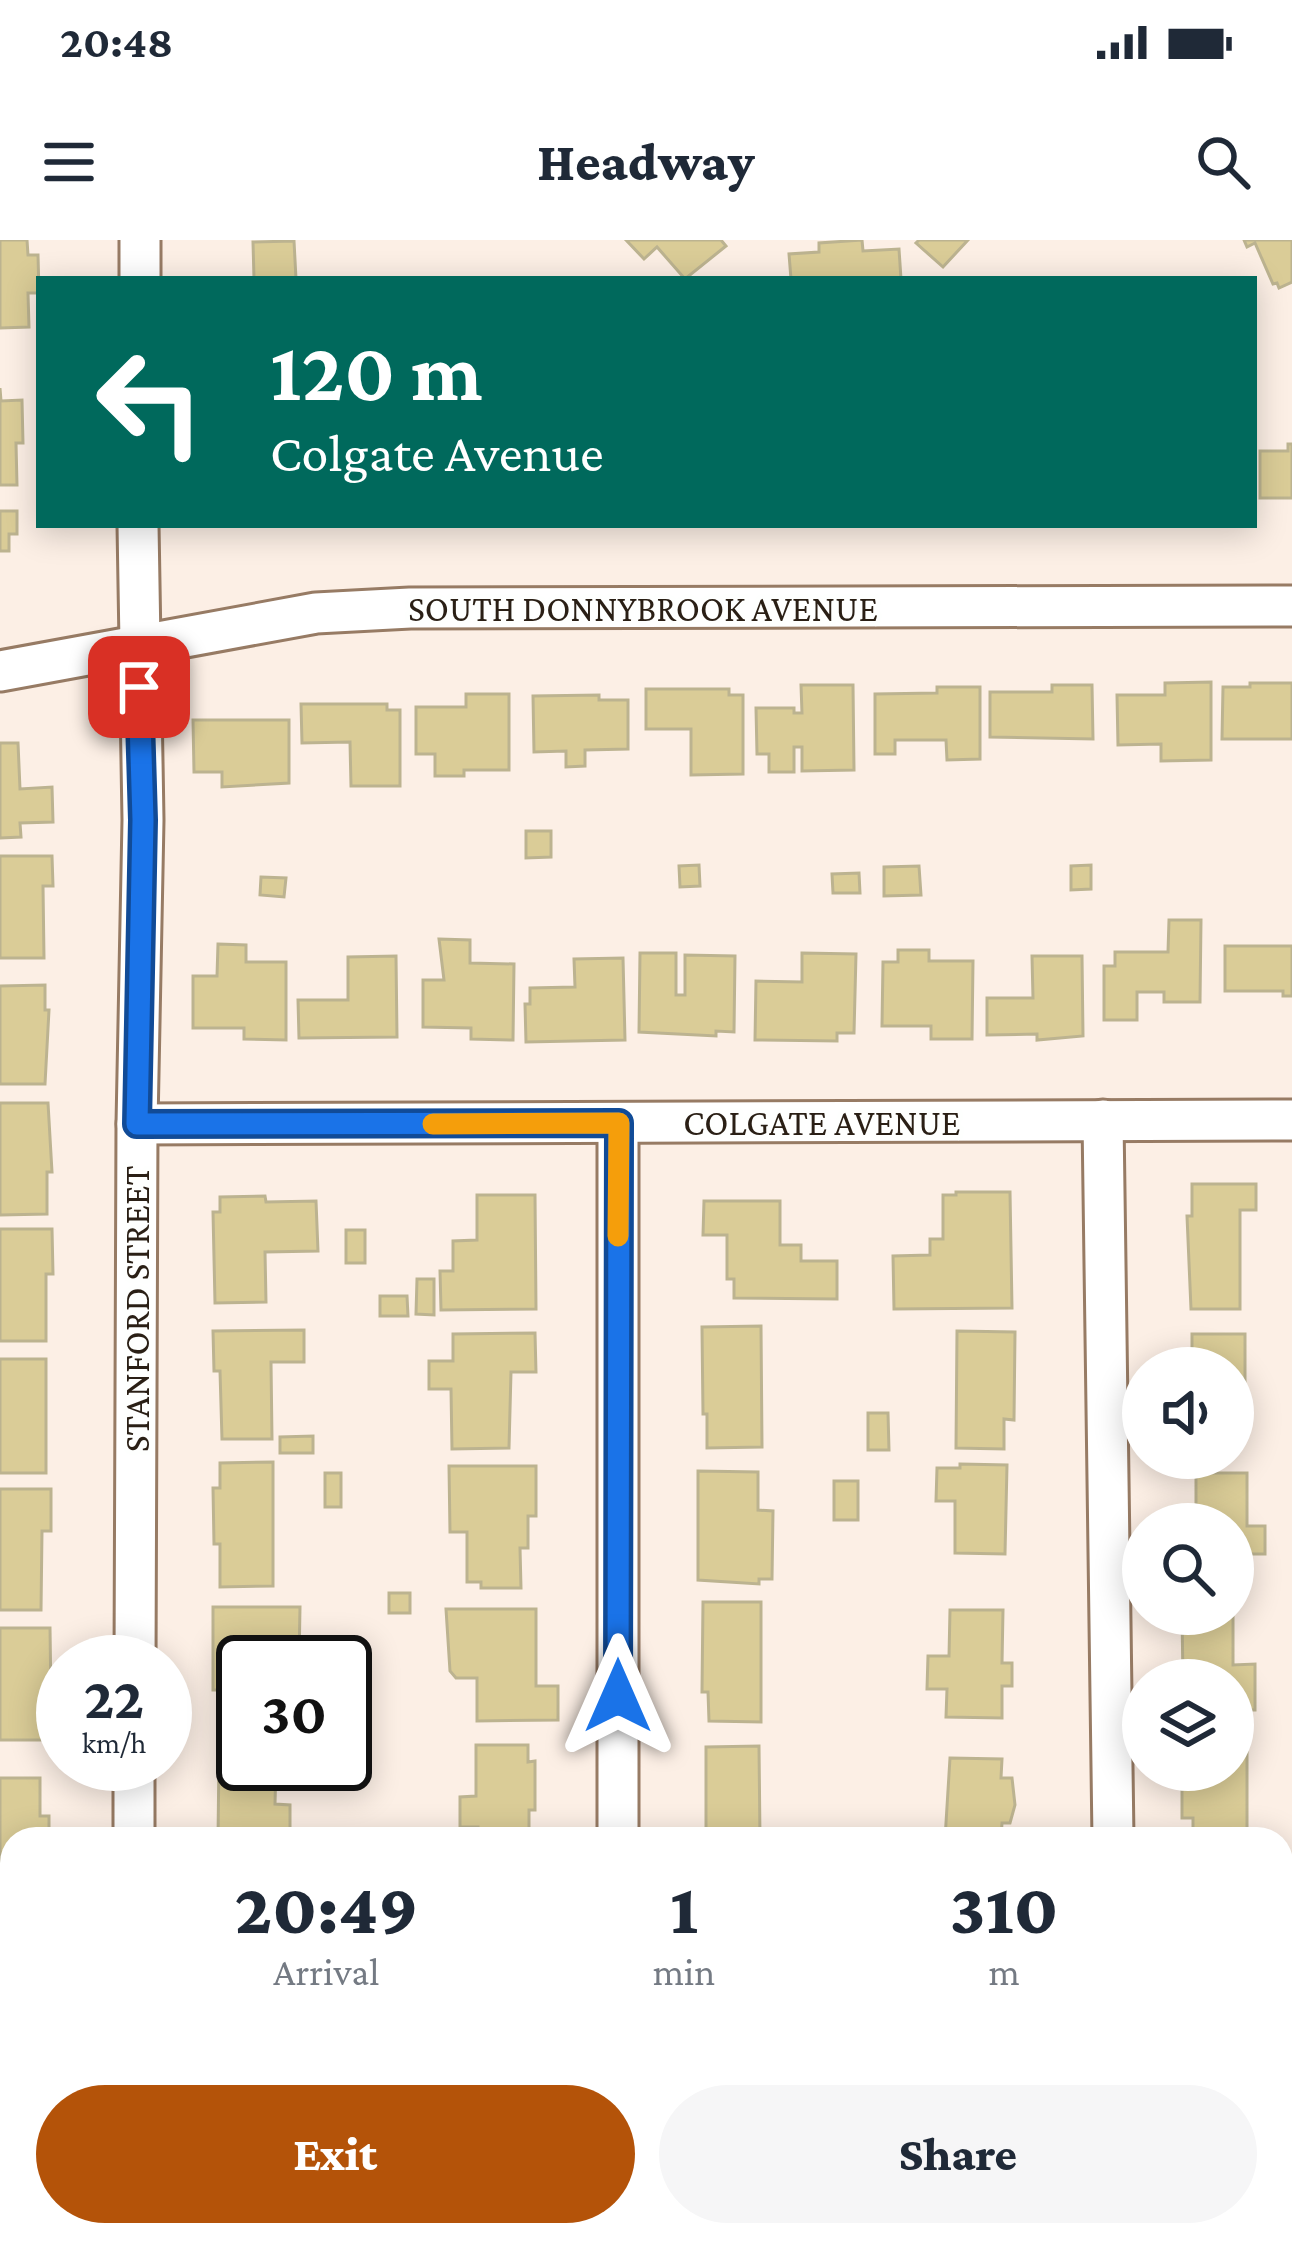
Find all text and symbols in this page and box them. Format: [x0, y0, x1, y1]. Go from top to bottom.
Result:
text: 20:48 [60, 17, 173, 67]
icon: menu [36, 129, 102, 195]
icon: search [1190, 129, 1256, 195]
text: Headway [537, 132, 755, 192]
icon: left [72, 324, 228, 480]
text: 120 m [270, 325, 483, 418]
text: Colgate Avenue [270, 423, 604, 483]
street label: SOUTH DONNYBROOK AVENUE [408, 589, 878, 629]
pin [88, 636, 190, 738]
icon: arrive [106, 654, 172, 720]
street label: COLGATE AVENUE [683, 1103, 961, 1143]
street label: STANFORD STREET [117, 1166, 157, 1452]
map controls [1122, 1347, 1254, 1791]
button: sound [1122, 1347, 1254, 1479]
button: search [1122, 1503, 1254, 1635]
position arrow [555, 1633, 681, 1759]
speed limit sign: 30 [216, 1635, 372, 1791]
button: layers [1122, 1659, 1254, 1791]
text: 22 [84, 1664, 144, 1731]
text: km/h [82, 1726, 146, 1759]
text: 20:49 [235, 1868, 418, 1948]
text: 1 [670, 1868, 698, 1948]
text: 310 [950, 1868, 1058, 1948]
text: Arrival [273, 1950, 379, 1993]
text: min [653, 1950, 715, 1993]
text: m [988, 1950, 1020, 1993]
button: Exit [36, 2085, 635, 2223]
button: Share [659, 2085, 1257, 2223]

